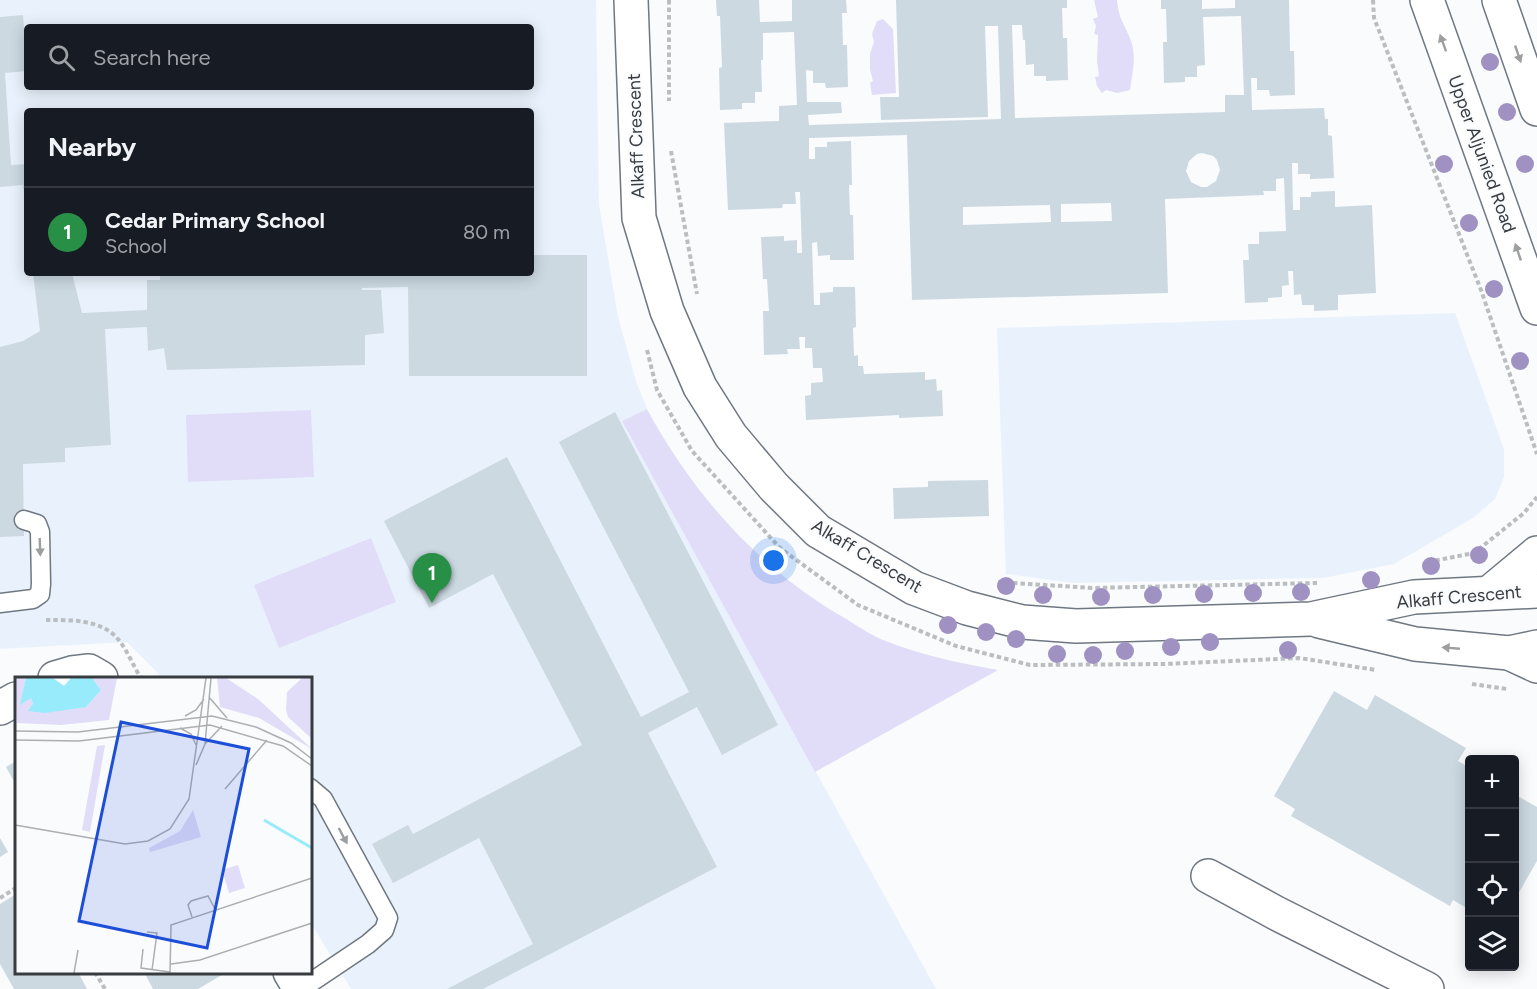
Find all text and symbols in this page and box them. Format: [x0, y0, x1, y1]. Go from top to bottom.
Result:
search box [24, 24, 534, 90]
one-way arrow [1437, 34, 1447, 52]
icon: search [45, 41, 78, 74]
text: Search here [93, 44, 211, 71]
one-way arrow [1513, 46, 1523, 64]
street label: Upper Aljunied Road [1443, 72, 1521, 236]
street label: Alkaff Crescent [623, 73, 649, 199]
text: Nearby [48, 131, 136, 163]
text: Cedar Primary School [105, 207, 325, 234]
text: 1 [63, 220, 72, 244]
text: 80 m [463, 220, 510, 244]
text: School [105, 234, 167, 258]
one-way arrow [1512, 243, 1522, 261]
street label: Alkaff Crescent [808, 514, 927, 598]
one-way arrow [36, 537, 45, 556]
your location [759, 546, 788, 575]
pin: 1 [412, 554, 452, 603]
street label: Alkaff Crescent [1396, 581, 1523, 613]
one-way arrow [1442, 643, 1461, 652]
inset map [15, 677, 312, 974]
map controls [1465, 755, 1519, 971]
button: + [1465, 755, 1519, 809]
button: − [1465, 809, 1519, 863]
one-way arrow [338, 828, 348, 845]
button: locate [1465, 863, 1519, 917]
button: layers [1465, 917, 1519, 971]

